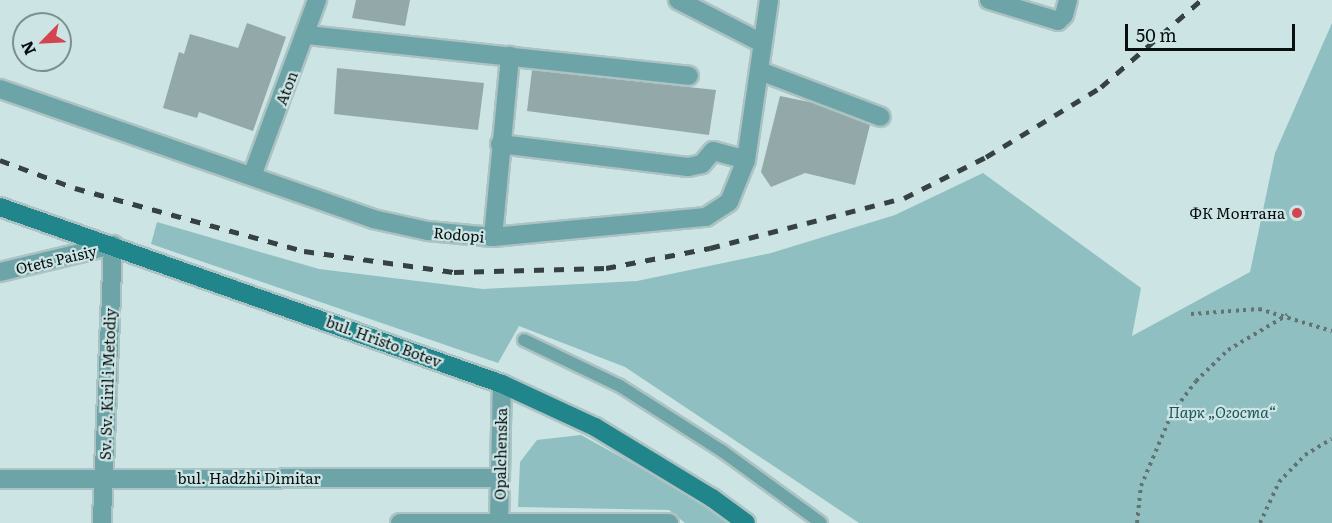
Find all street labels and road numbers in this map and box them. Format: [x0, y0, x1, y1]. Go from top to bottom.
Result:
street label: Aton [271, 68, 301, 108]
street label: Rodopi [433, 223, 485, 245]
street label: Otets Paisiy [14, 241, 98, 277]
street label: Sv. Sv. Kiril i Metodiy [95, 308, 119, 460]
street label: bul. Hristo Botev [324, 312, 444, 370]
street label: Opalchenska [490, 408, 510, 500]
street label: bul. Hadzhi Dimitar [177, 469, 321, 487]

